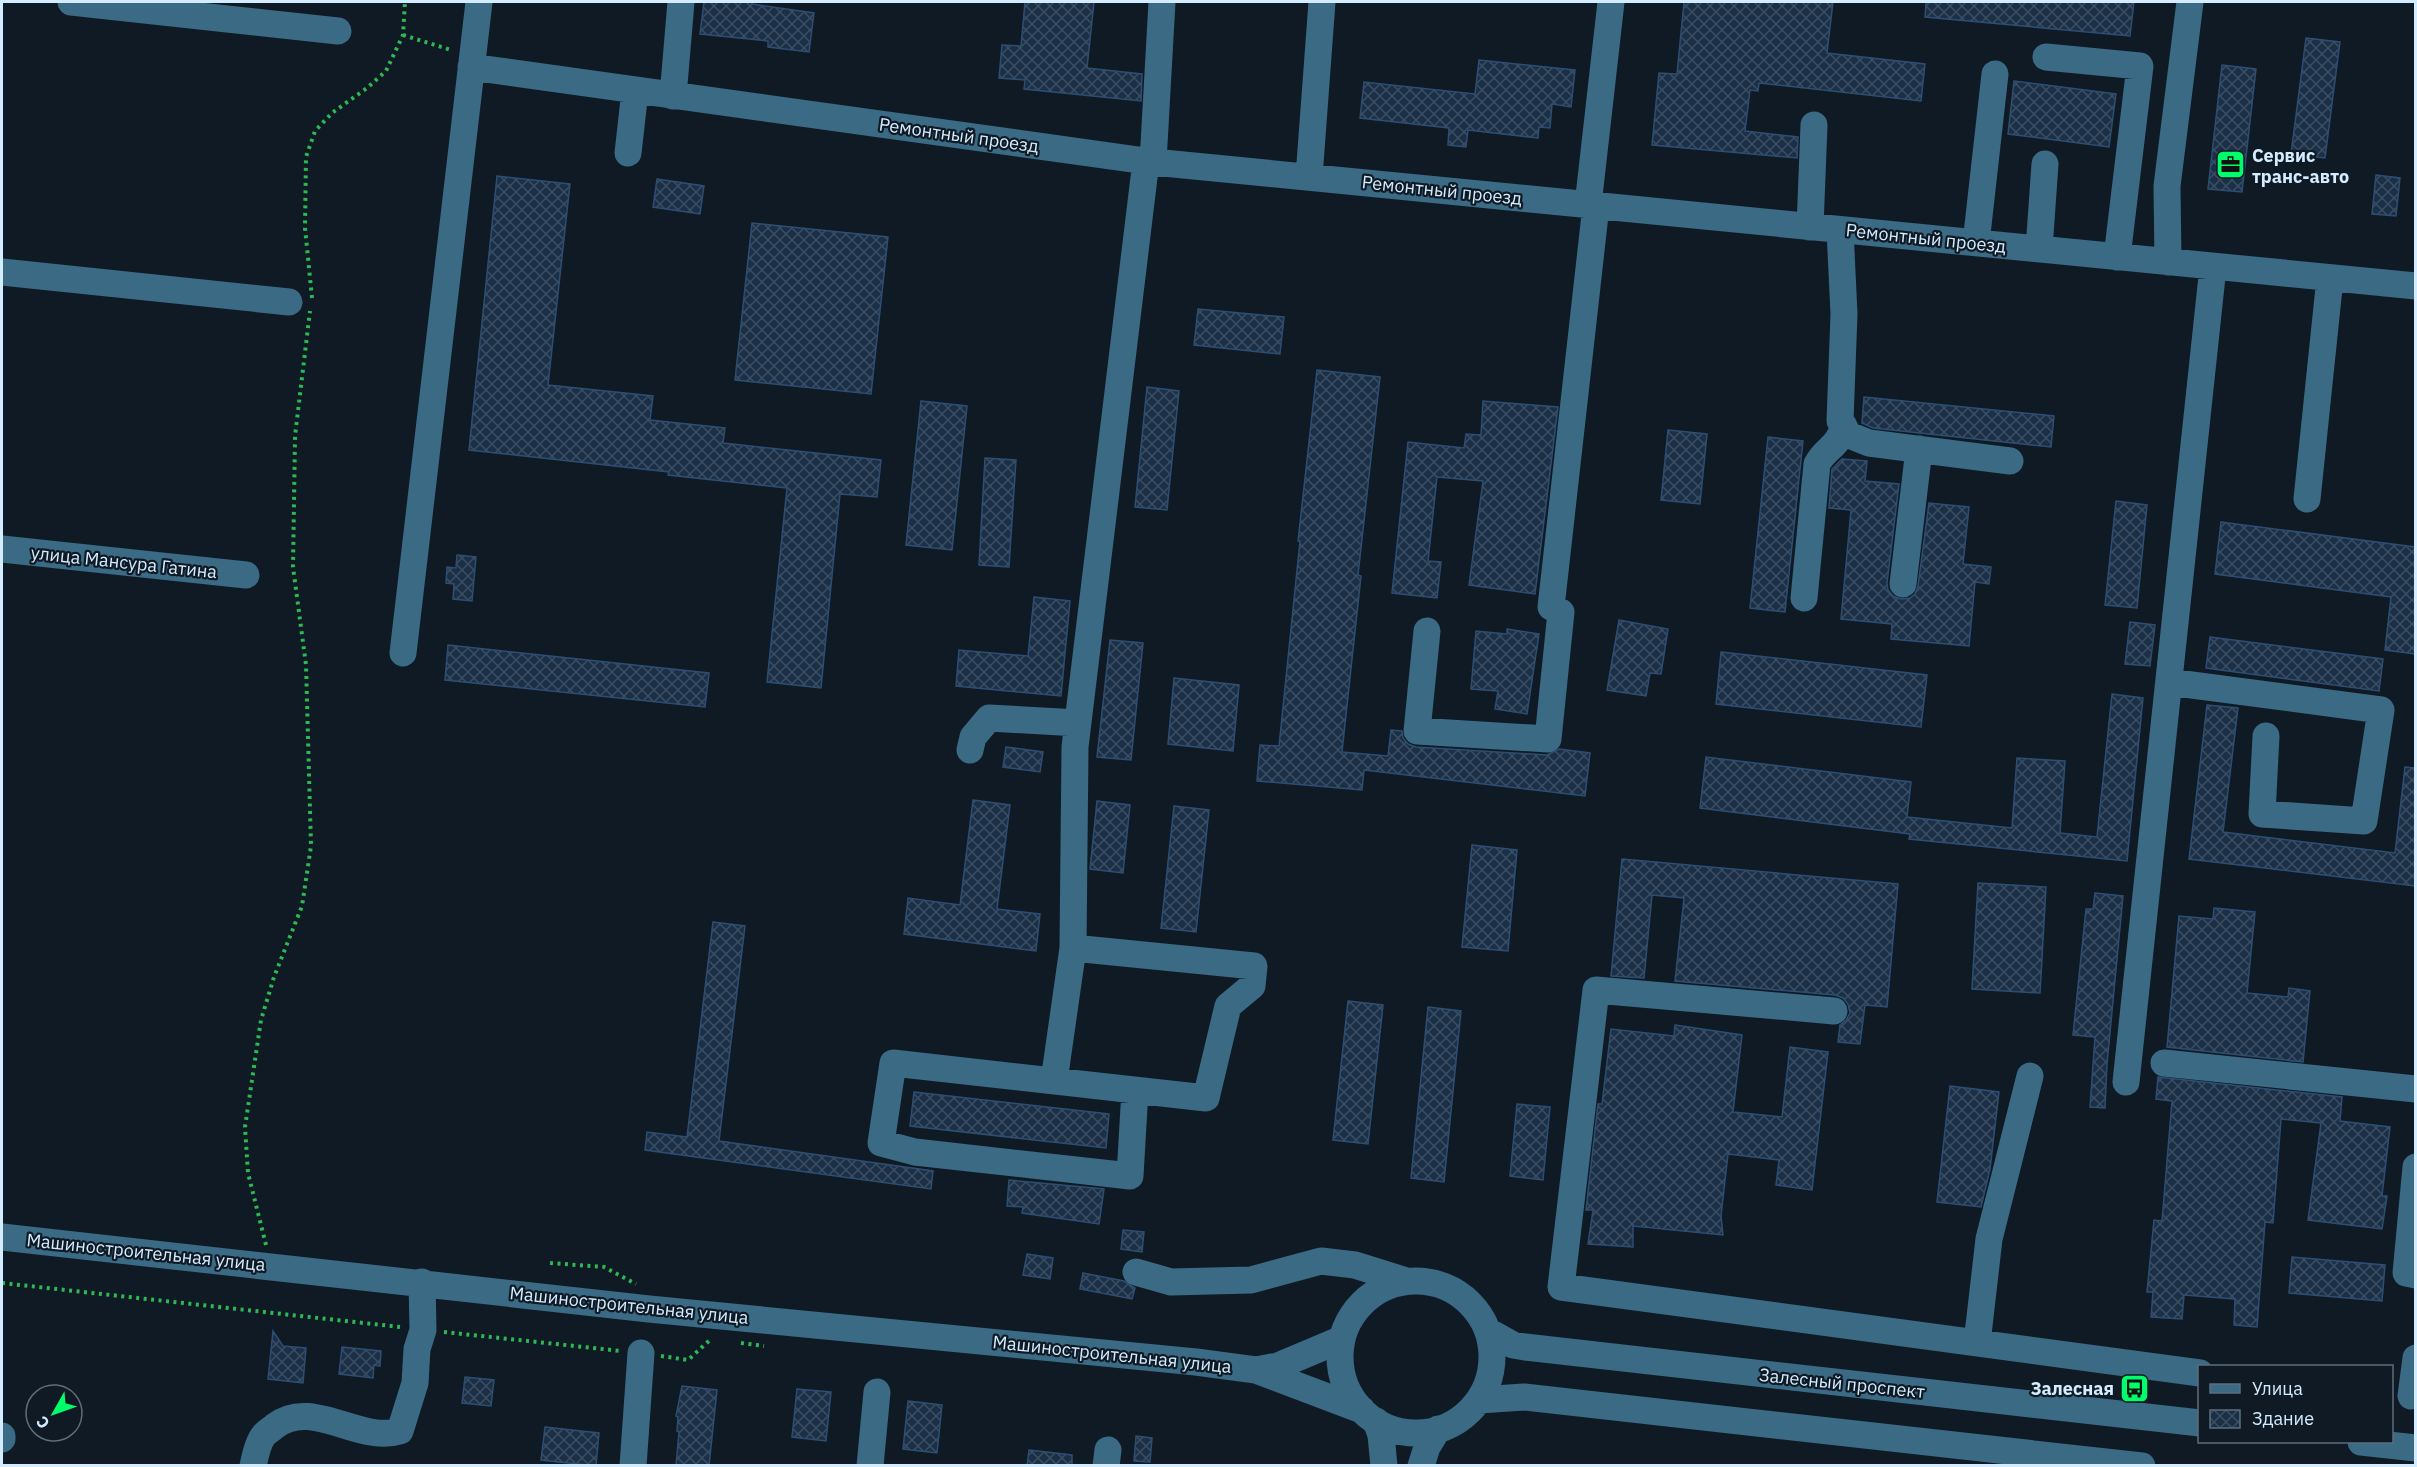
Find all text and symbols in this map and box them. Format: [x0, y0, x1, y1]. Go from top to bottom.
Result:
street label: Ремонтный проезд [878, 112, 1041, 158]
place label: Сервис транс-авто [2252, 144, 2349, 188]
office icon: Сервис транс-авто [2215, 149, 2247, 181]
street label: Ремонтный проезд [1361, 170, 1524, 210]
street label: Ремонтный проезд [1845, 218, 2008, 258]
street label: улица Мансура Гатина [30, 541, 219, 583]
street label: Машиностроительная улица [25, 1228, 267, 1276]
street label: Машиностроительная улица [508, 1281, 750, 1329]
street label: Машиностроительная улица [991, 1330, 1233, 1378]
street label: Залесный проспект [1758, 1363, 1926, 1403]
legend [2198, 1365, 2393, 1443]
bus stop icon: Залесная [2119, 1372, 2151, 1404]
place label: Залесная [2031, 1377, 2114, 1400]
text: Улица [2252, 1377, 2303, 1400]
north arrow [24, 1383, 84, 1443]
text: Здание [2252, 1407, 2314, 1430]
text: С [31, 1412, 54, 1433]

